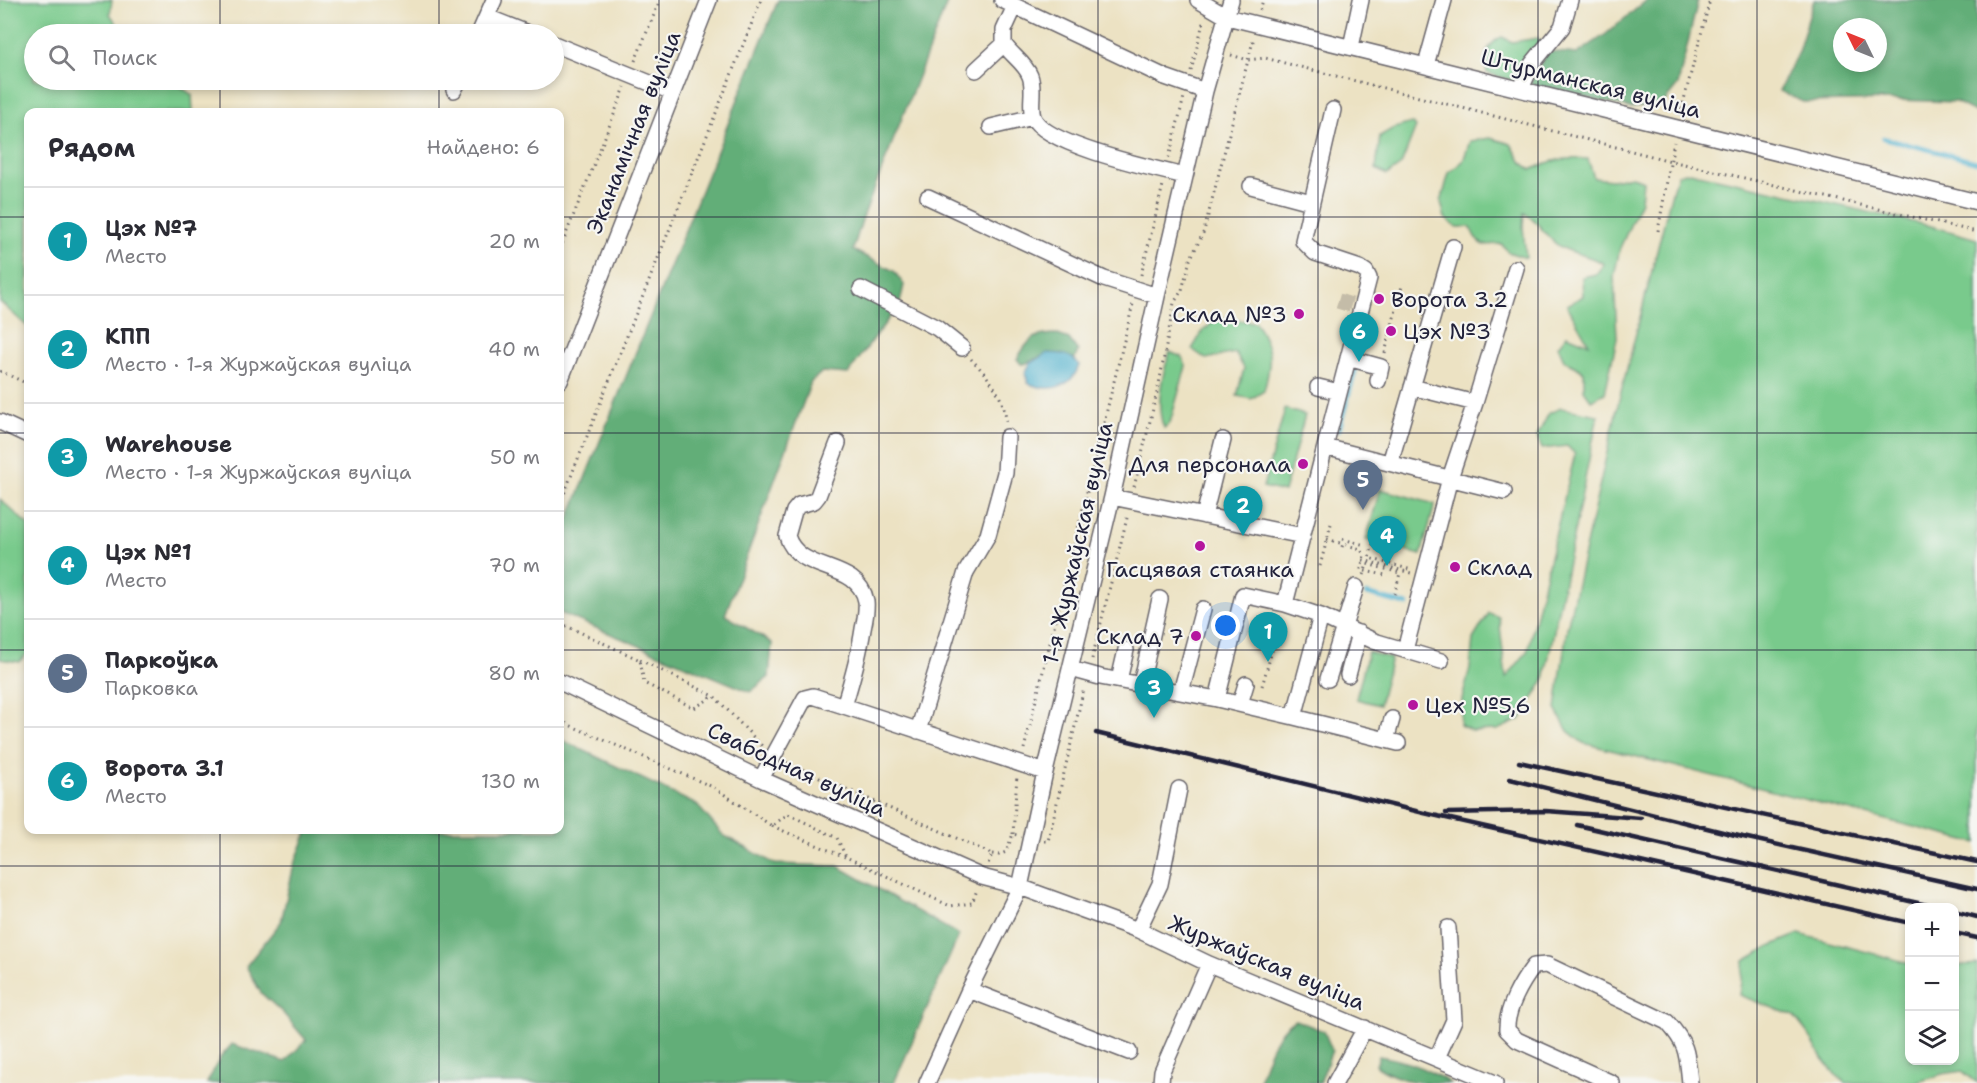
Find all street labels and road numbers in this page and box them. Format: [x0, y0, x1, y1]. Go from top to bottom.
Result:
street label: Эканамічная вуліца [580, 26, 688, 238]
street label: Штурманская вуліца [1478, 42, 1704, 125]
street label: 1-я Журжаўская вуліца [1035, 419, 1120, 667]
street label: Свабодная вуліца [703, 715, 891, 824]
street label: Журжаўская вуліца [1164, 908, 1370, 1017]

